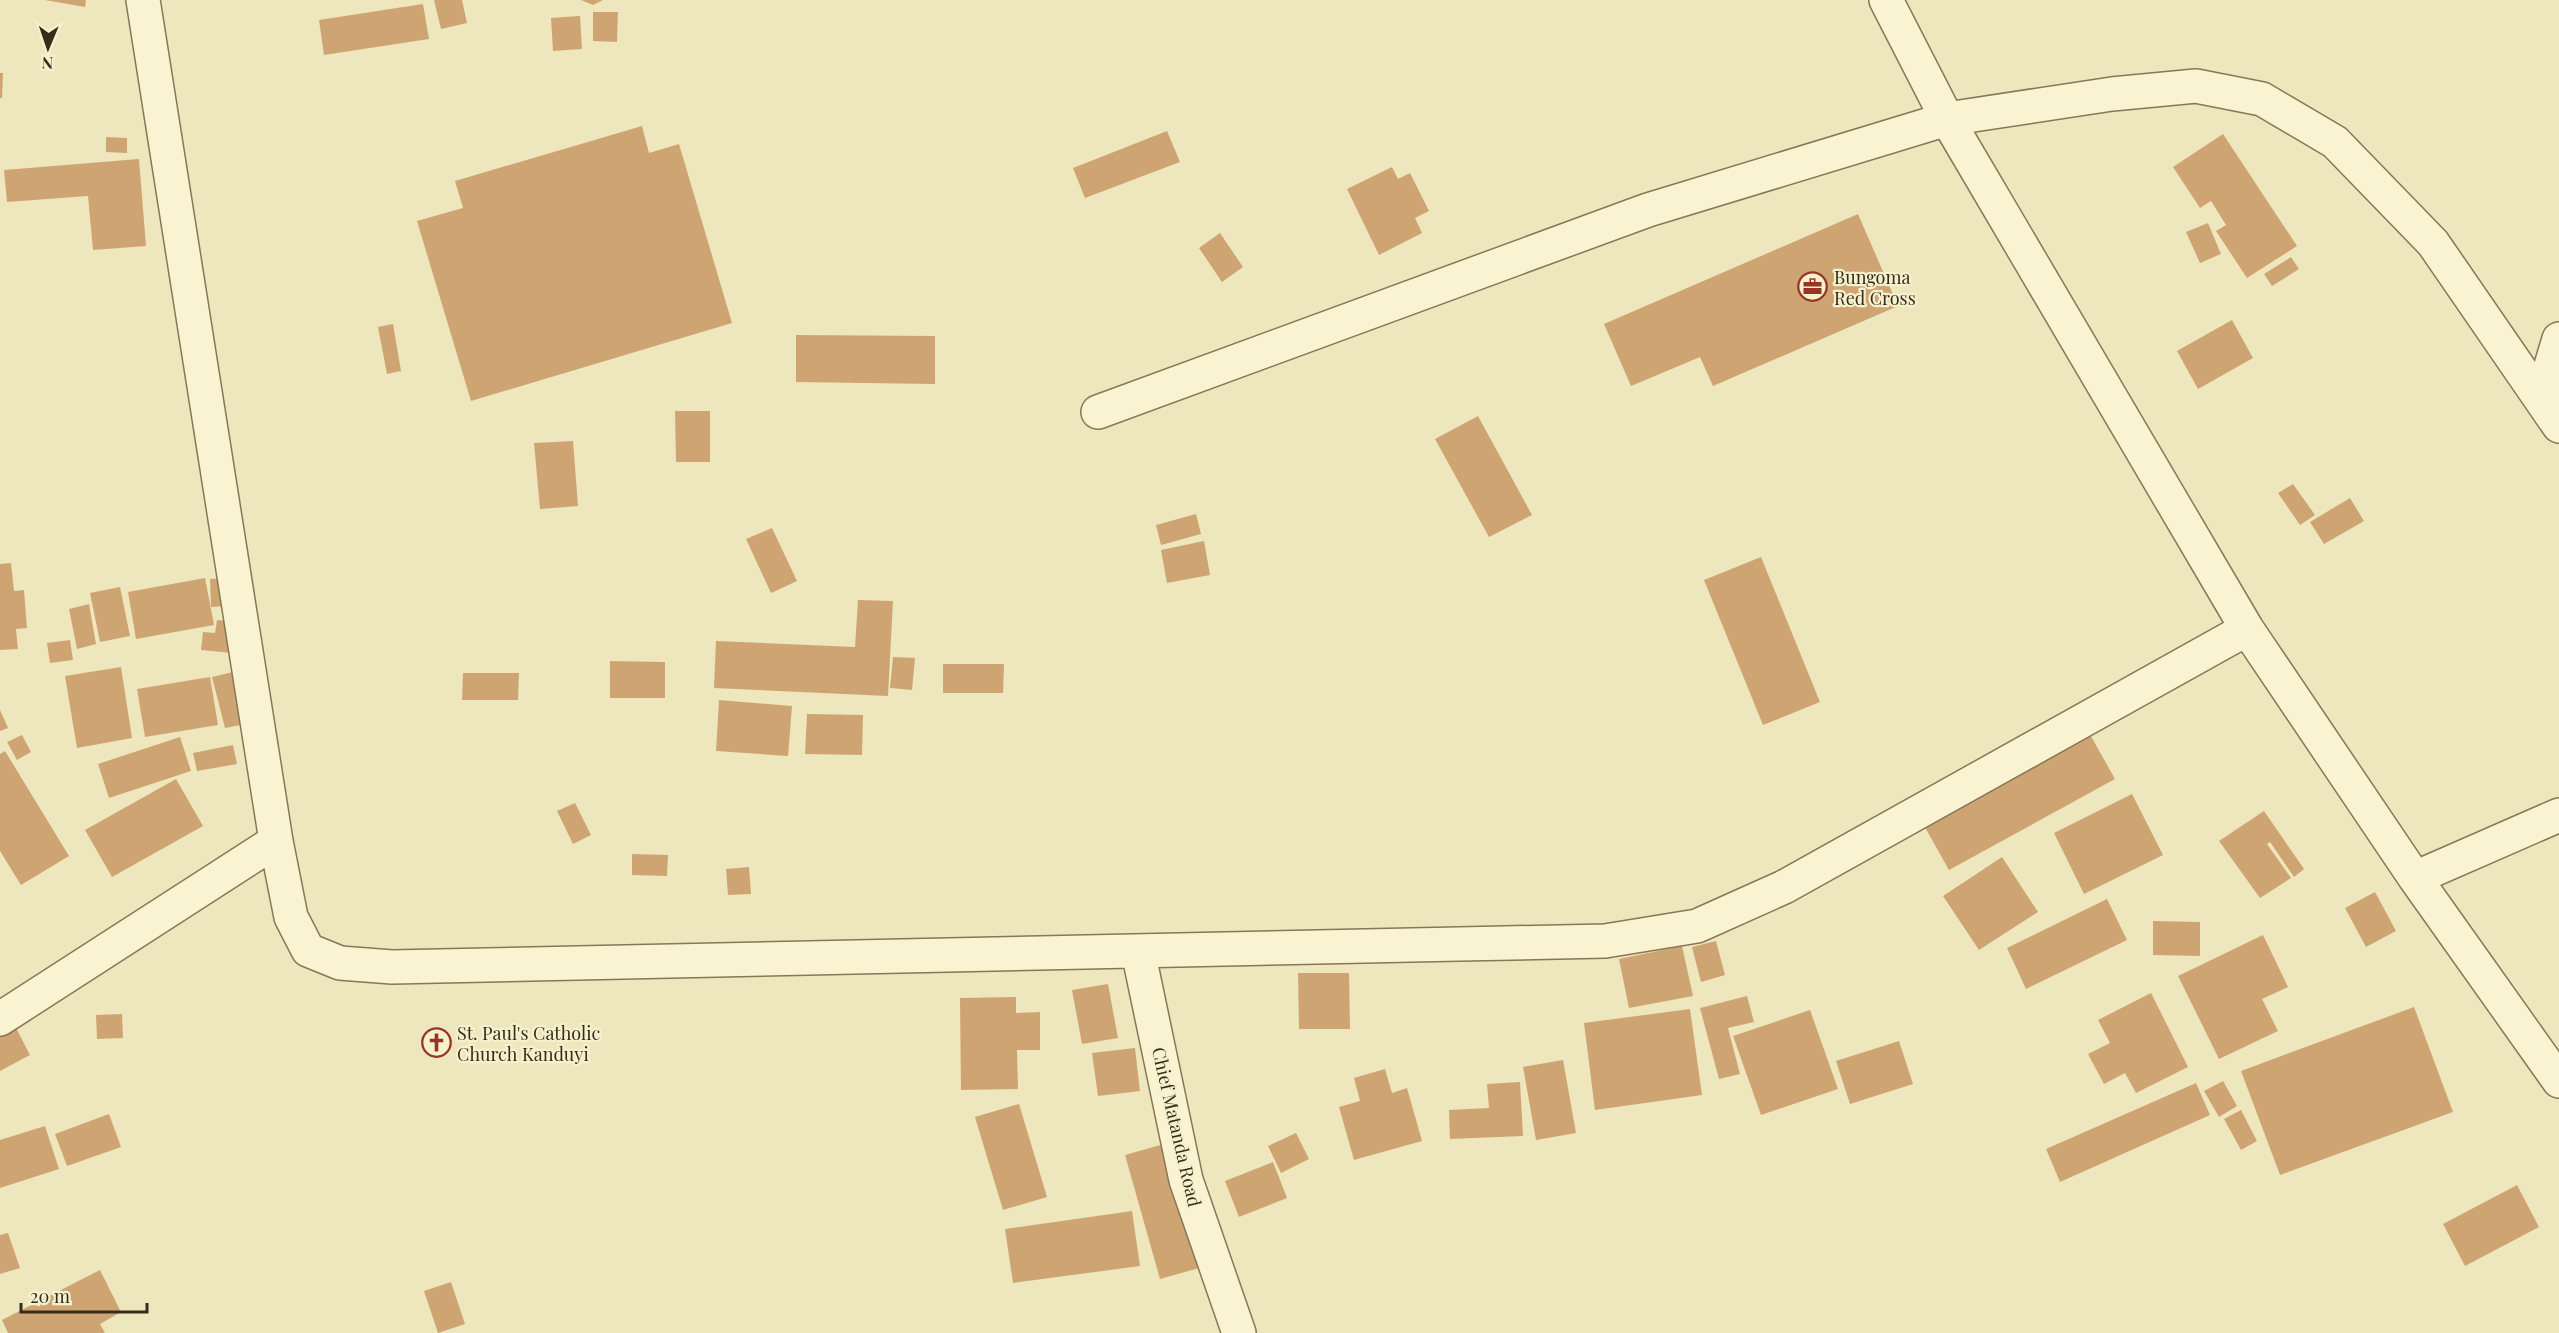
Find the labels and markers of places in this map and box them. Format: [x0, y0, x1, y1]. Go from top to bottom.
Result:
place label: Bungoma Red Cross [1834, 265, 1916, 310]
office icon: Bungoma Red Cross [1797, 271, 1829, 303]
place label: St. Paul's Catholic Church Kanduyi [457, 1021, 600, 1066]
church icon: St. Paul's Catholic Church Kanduyi [420, 1027, 452, 1059]

